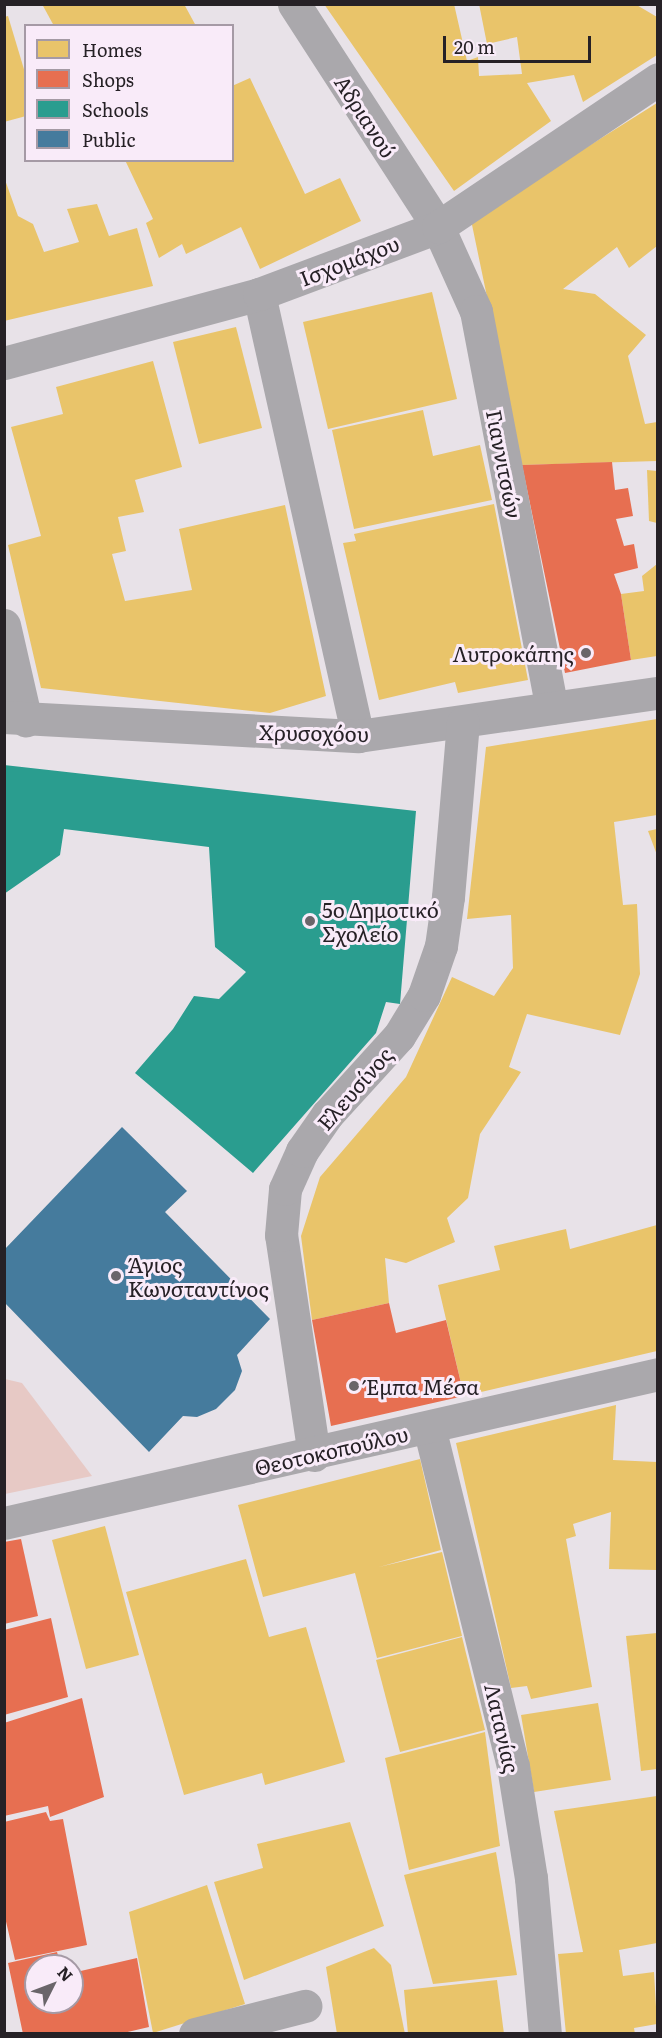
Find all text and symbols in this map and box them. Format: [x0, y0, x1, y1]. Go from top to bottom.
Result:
legend [24, 24, 234, 162]
scale bar [446, 24, 594, 62]
text: 20 m [454, 33, 495, 60]
text: Homes [82, 36, 142, 63]
text: Shops [82, 66, 134, 93]
street label: Αδριανού [330, 70, 402, 162]
text: Schools [82, 96, 148, 123]
text: Public [82, 126, 136, 153]
street label: Ισχομάχου [296, 230, 402, 290]
street label: Γιαννιτσών [482, 407, 528, 521]
place label: Λυτροκάπης [453, 640, 574, 666]
marker: Λυτροκάπης [579, 646, 593, 660]
street label: Χρυσοχόου [259, 718, 369, 746]
place label: 5ο Δημοτικό Σχολείο [322, 896, 439, 946]
marker: 5ο Δημοτικό Σχολείο [303, 914, 317, 928]
street label: Ελευσίνος [311, 1041, 397, 1135]
place label: Άγιος Κωνσταντίνος [128, 1251, 269, 1301]
marker: Άγιος Κωνσταντίνος [109, 1269, 123, 1283]
place label: Έμπα Μέσα [366, 1373, 479, 1399]
marker: Έμπα Μέσα [347, 1379, 361, 1393]
street label: Θεοτοκοπούλου [252, 1420, 410, 1480]
street label: Λατανίας [480, 1681, 526, 1775]
north arrow [24, 1954, 84, 2014]
text: N [52, 1960, 79, 1986]

